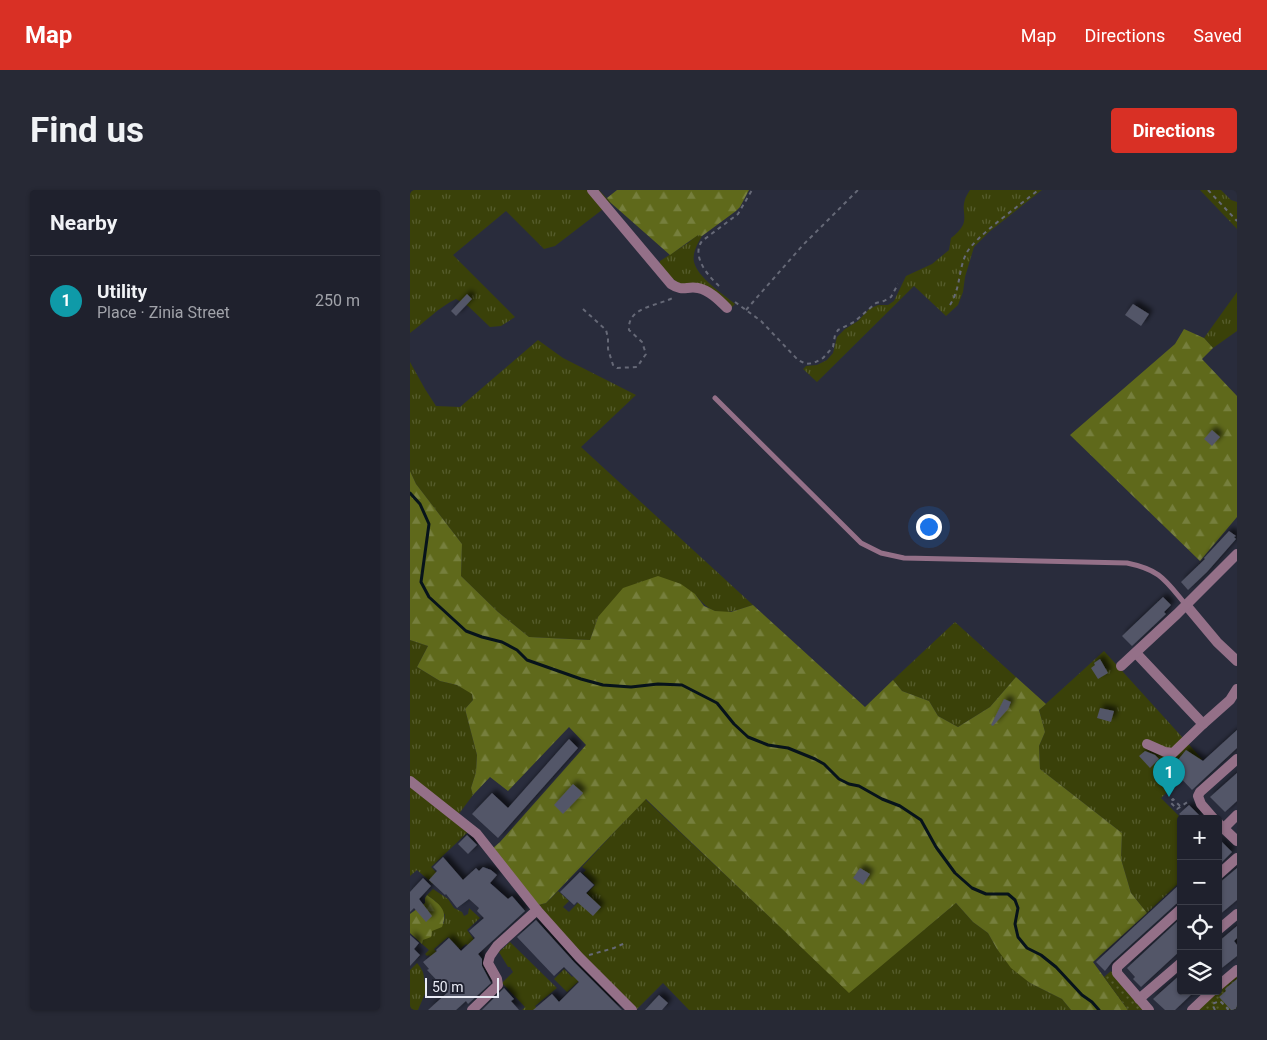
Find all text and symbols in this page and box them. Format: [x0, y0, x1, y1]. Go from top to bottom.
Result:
text: Map [25, 21, 72, 49]
text: Map [1021, 25, 1056, 46]
text: Directions [1084, 25, 1165, 46]
text: Saved [1193, 25, 1242, 46]
button: Directions [1111, 108, 1237, 153]
text: Find us [30, 110, 144, 151]
text: Nearby [50, 211, 117, 235]
text: Utility [97, 280, 147, 303]
text: 1 [61, 291, 71, 310]
text: 250 m [315, 291, 360, 310]
text: Place · Zinia Street [97, 303, 230, 322]
your location [916, 514, 942, 540]
pin: 1 [1153, 756, 1185, 797]
map controls [1177, 815, 1222, 995]
button: + [1177, 815, 1222, 860]
button: − [1177, 860, 1222, 905]
button: locate [1177, 905, 1222, 950]
button: layers [1177, 950, 1222, 995]
scale bar [425, 975, 499, 998]
text: 50 m [432, 979, 464, 995]

